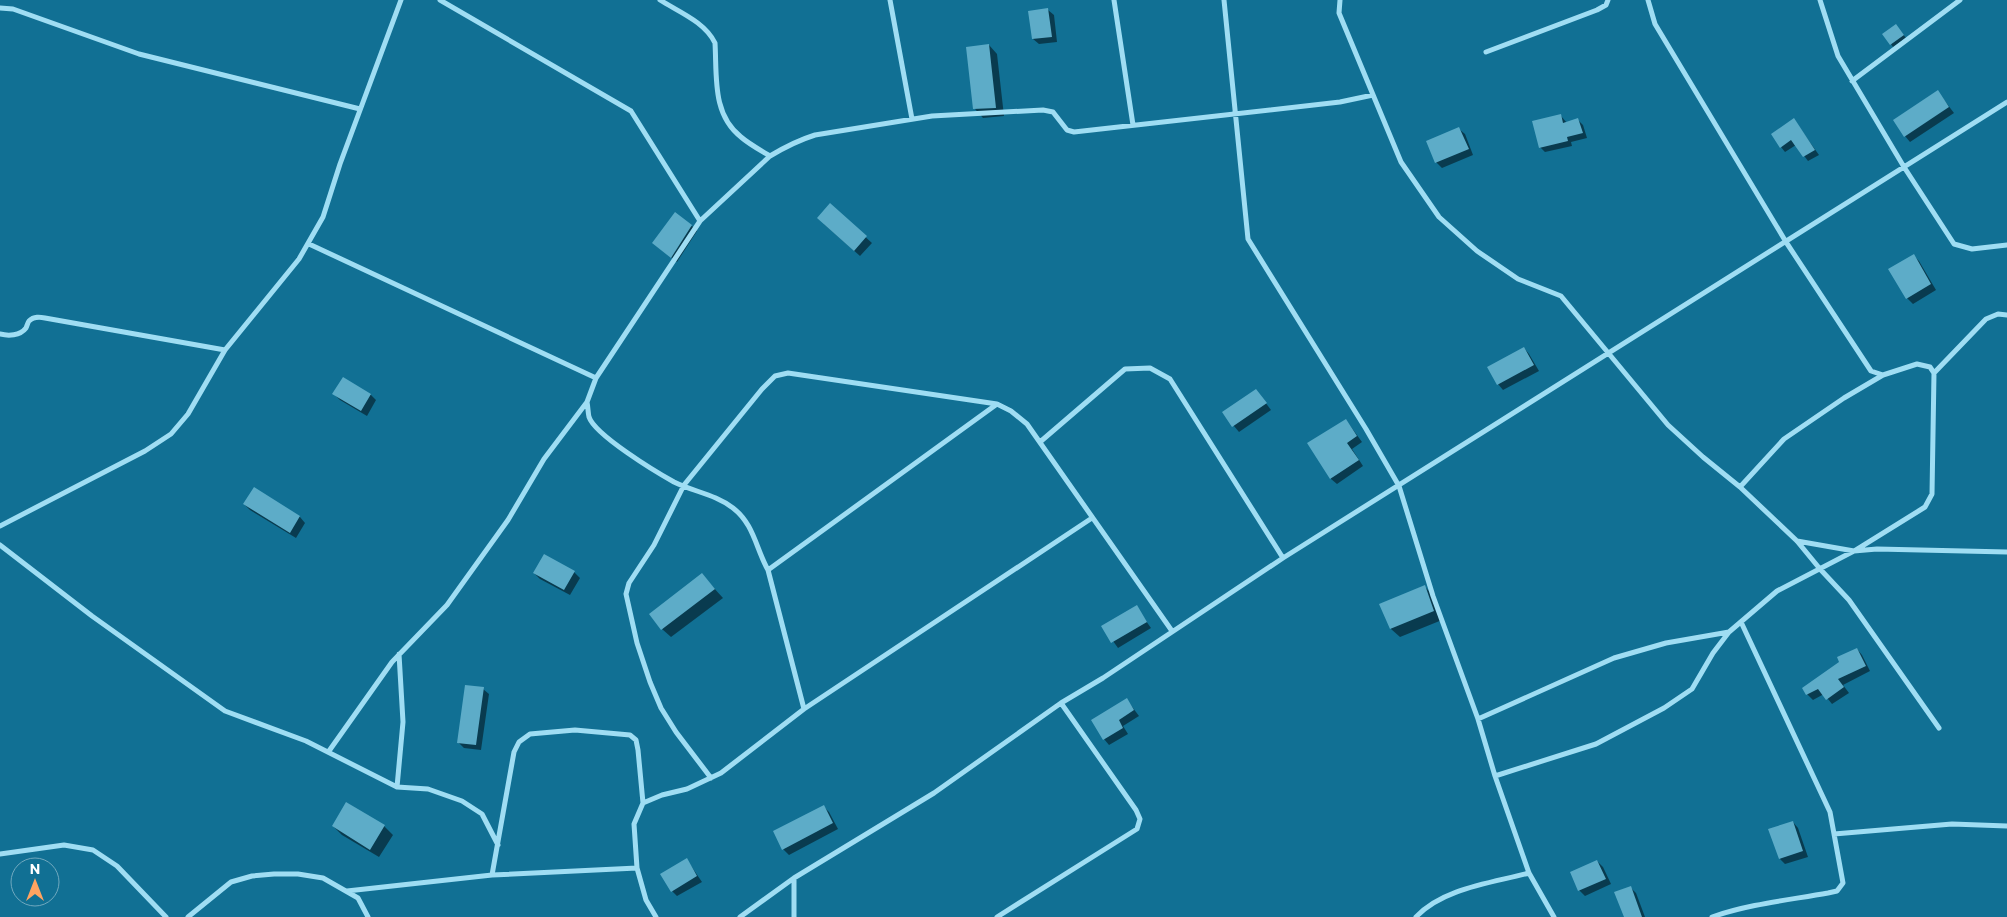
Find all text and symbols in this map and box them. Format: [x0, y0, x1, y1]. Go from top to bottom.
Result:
north arrow [10, 857, 60, 907]
text: N [30, 860, 40, 877]

